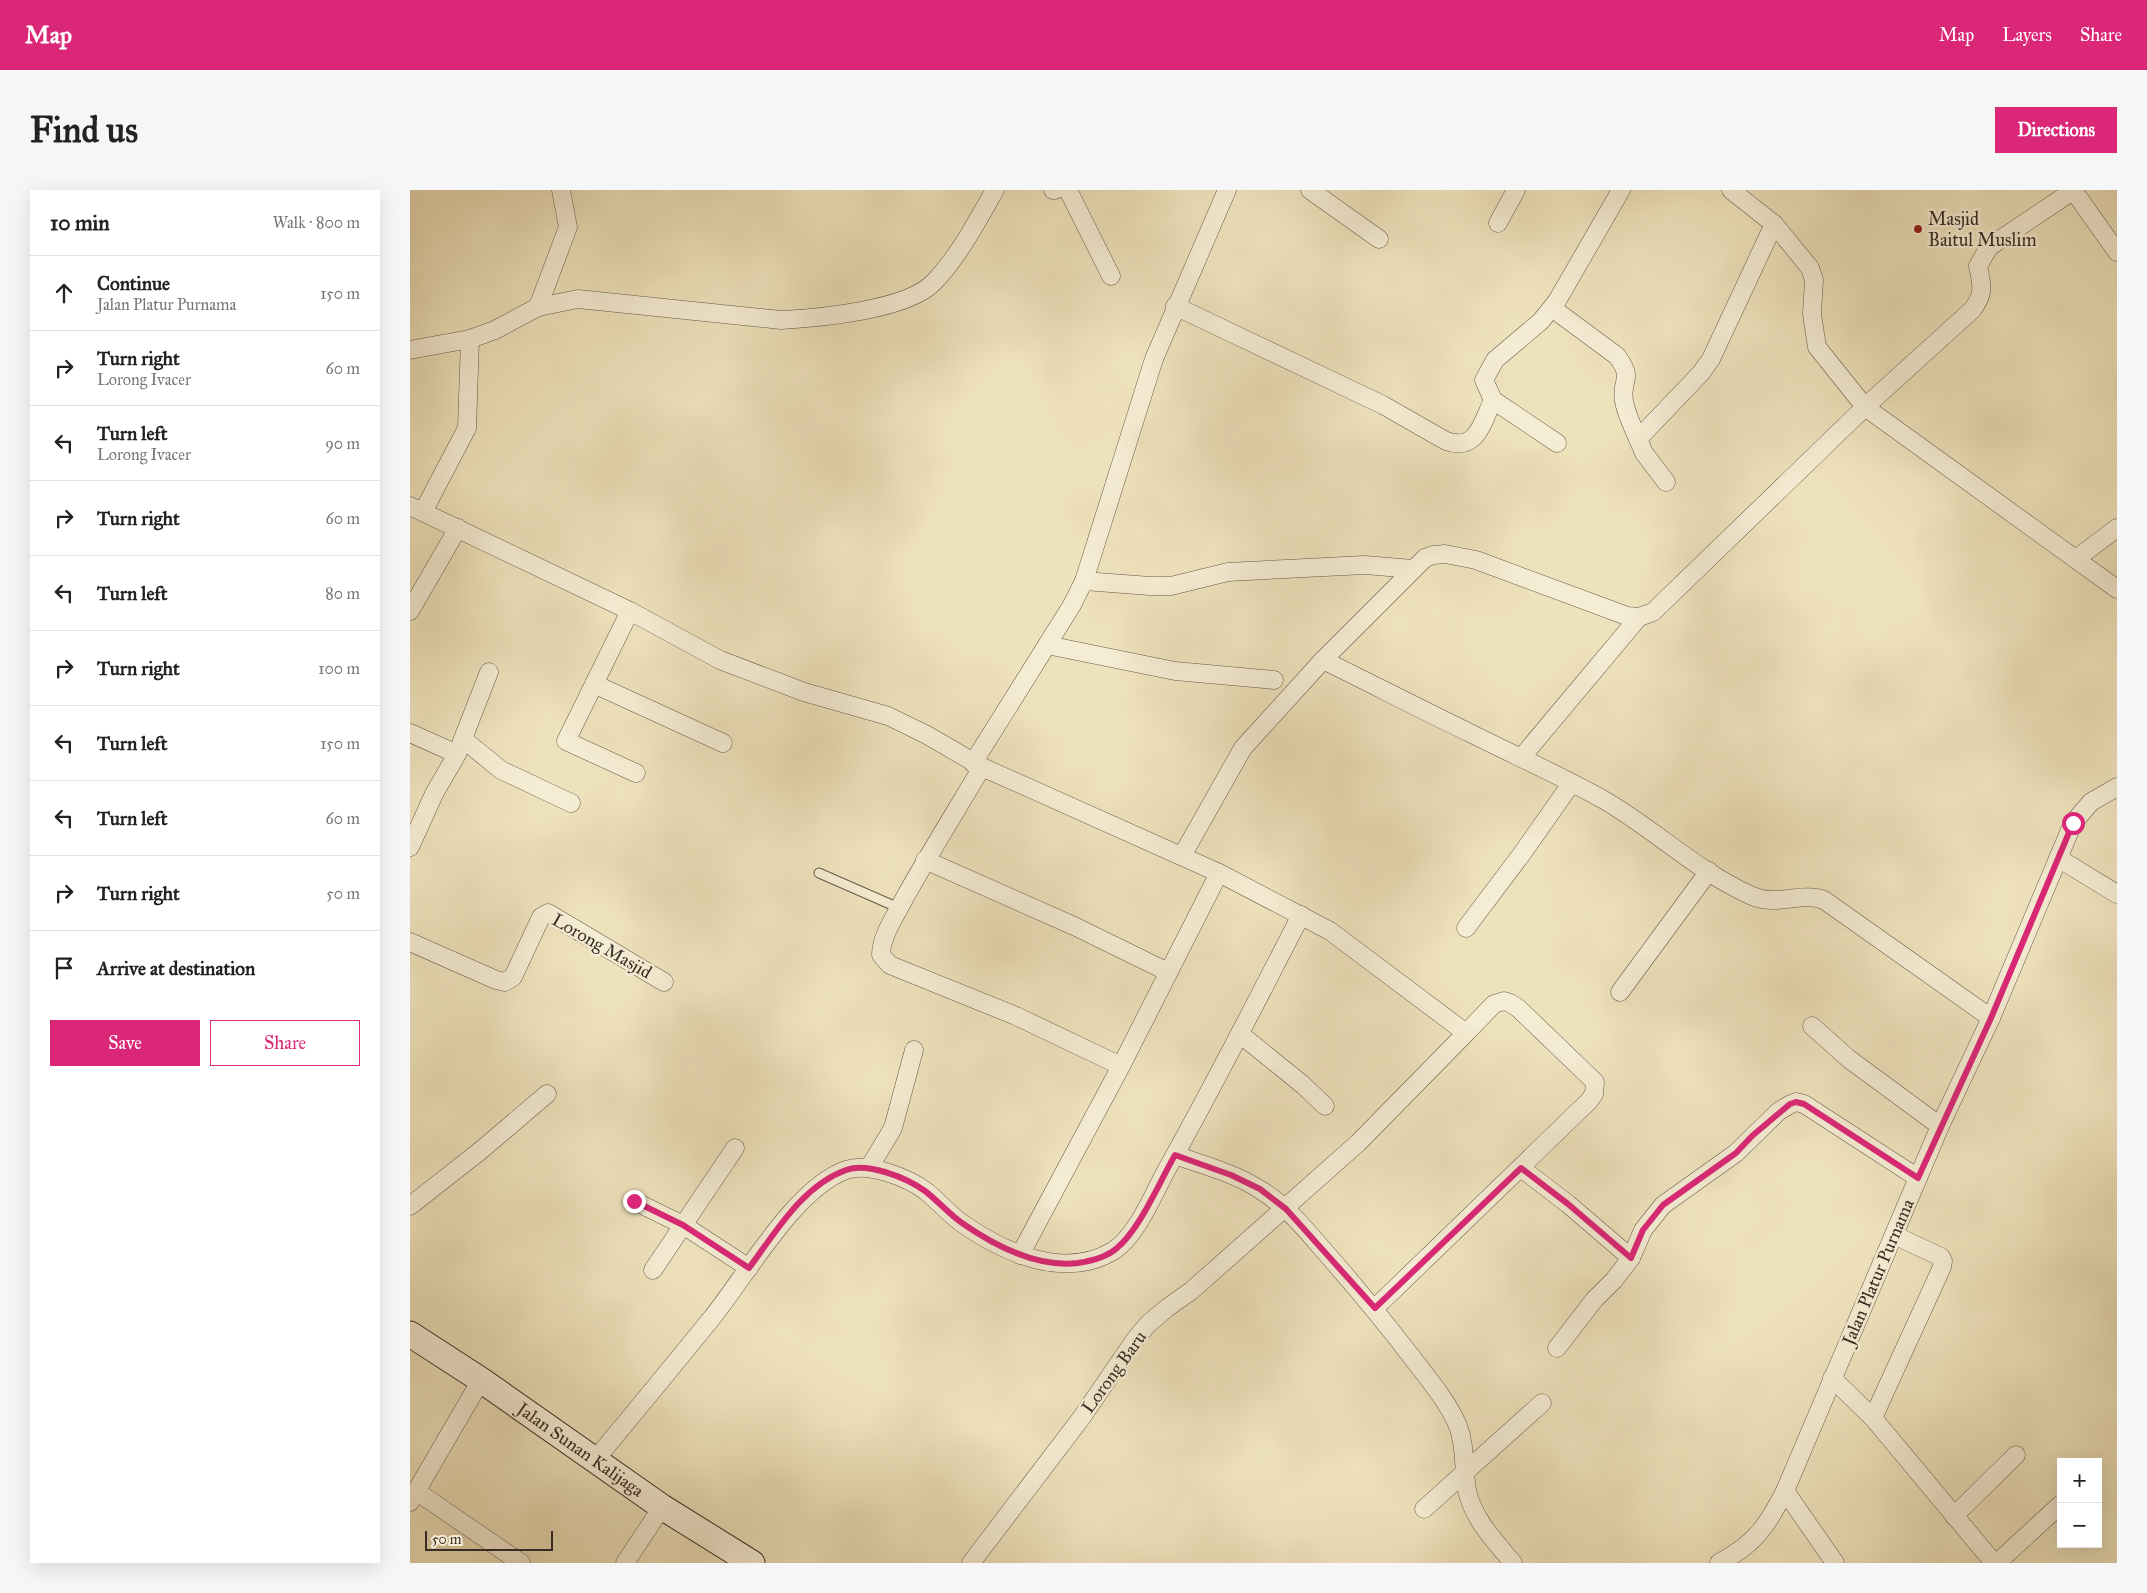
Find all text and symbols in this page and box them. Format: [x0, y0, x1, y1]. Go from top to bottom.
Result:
text: Map [25, 20, 72, 50]
text: Map [1939, 24, 1974, 46]
text: Layers [2002, 24, 2052, 46]
text: Share [2080, 24, 2122, 46]
button: Directions [1995, 107, 2117, 153]
text: Find us [30, 109, 138, 152]
place label: Masjid Baitul Muslim [1928, 208, 2037, 251]
text: 10 min [50, 210, 110, 236]
text: Walk · 800 m [273, 213, 360, 232]
marker: Masjid Baitul Muslim [1912, 223, 1924, 235]
text: Continue [97, 272, 170, 295]
icon: ahead [50, 279, 78, 307]
text: 150 m [320, 284, 360, 303]
text: Jalan Platur Purnama [97, 295, 236, 314]
text: Turn right [97, 347, 180, 370]
icon: right [50, 354, 78, 382]
text: 60 m [326, 359, 360, 378]
text: Lorong Ivacer [97, 370, 191, 389]
text: Turn left [97, 422, 167, 445]
icon: left [50, 429, 78, 457]
text: 90 m [325, 434, 360, 453]
text: Lorong Ivacer [97, 445, 191, 464]
icon: right [50, 504, 78, 532]
text: Turn right [97, 507, 180, 530]
text: 60 m [326, 509, 360, 528]
icon: left [50, 579, 78, 607]
text: Turn left [97, 582, 167, 605]
text: 80 m [325, 584, 360, 603]
icon: right [50, 654, 78, 682]
text: Turn right [97, 657, 180, 680]
text: 100 m [318, 659, 360, 678]
icon: left [50, 729, 78, 757]
text: Turn left [97, 732, 167, 755]
text: 150 m [320, 734, 360, 753]
icon: left [50, 804, 78, 832]
text: Turn left [97, 807, 167, 830]
text: 60 m [326, 809, 360, 828]
route start [2062, 812, 2085, 835]
icon: right [50, 879, 78, 907]
text: Turn right [97, 882, 180, 905]
text: 50 m [326, 884, 360, 903]
street label: Lorong Masjid [548, 909, 656, 984]
icon: arrive [50, 954, 78, 982]
text: Arrive at destination [97, 957, 255, 980]
button: Save [50, 1020, 200, 1066]
button: Share [210, 1020, 360, 1066]
route end [623, 1190, 646, 1213]
street label: Jalan Platur Purnama [1836, 1195, 1920, 1351]
street label: Lorong Baru [1077, 1326, 1152, 1418]
street label: Jalan Sunan Kalijaga [511, 1397, 648, 1502]
map controls [2057, 1458, 2102, 1548]
button: + [2057, 1458, 2102, 1503]
button: − [2057, 1503, 2102, 1548]
scale bar [425, 1528, 552, 1551]
text: 50 m [432, 1531, 461, 1548]

